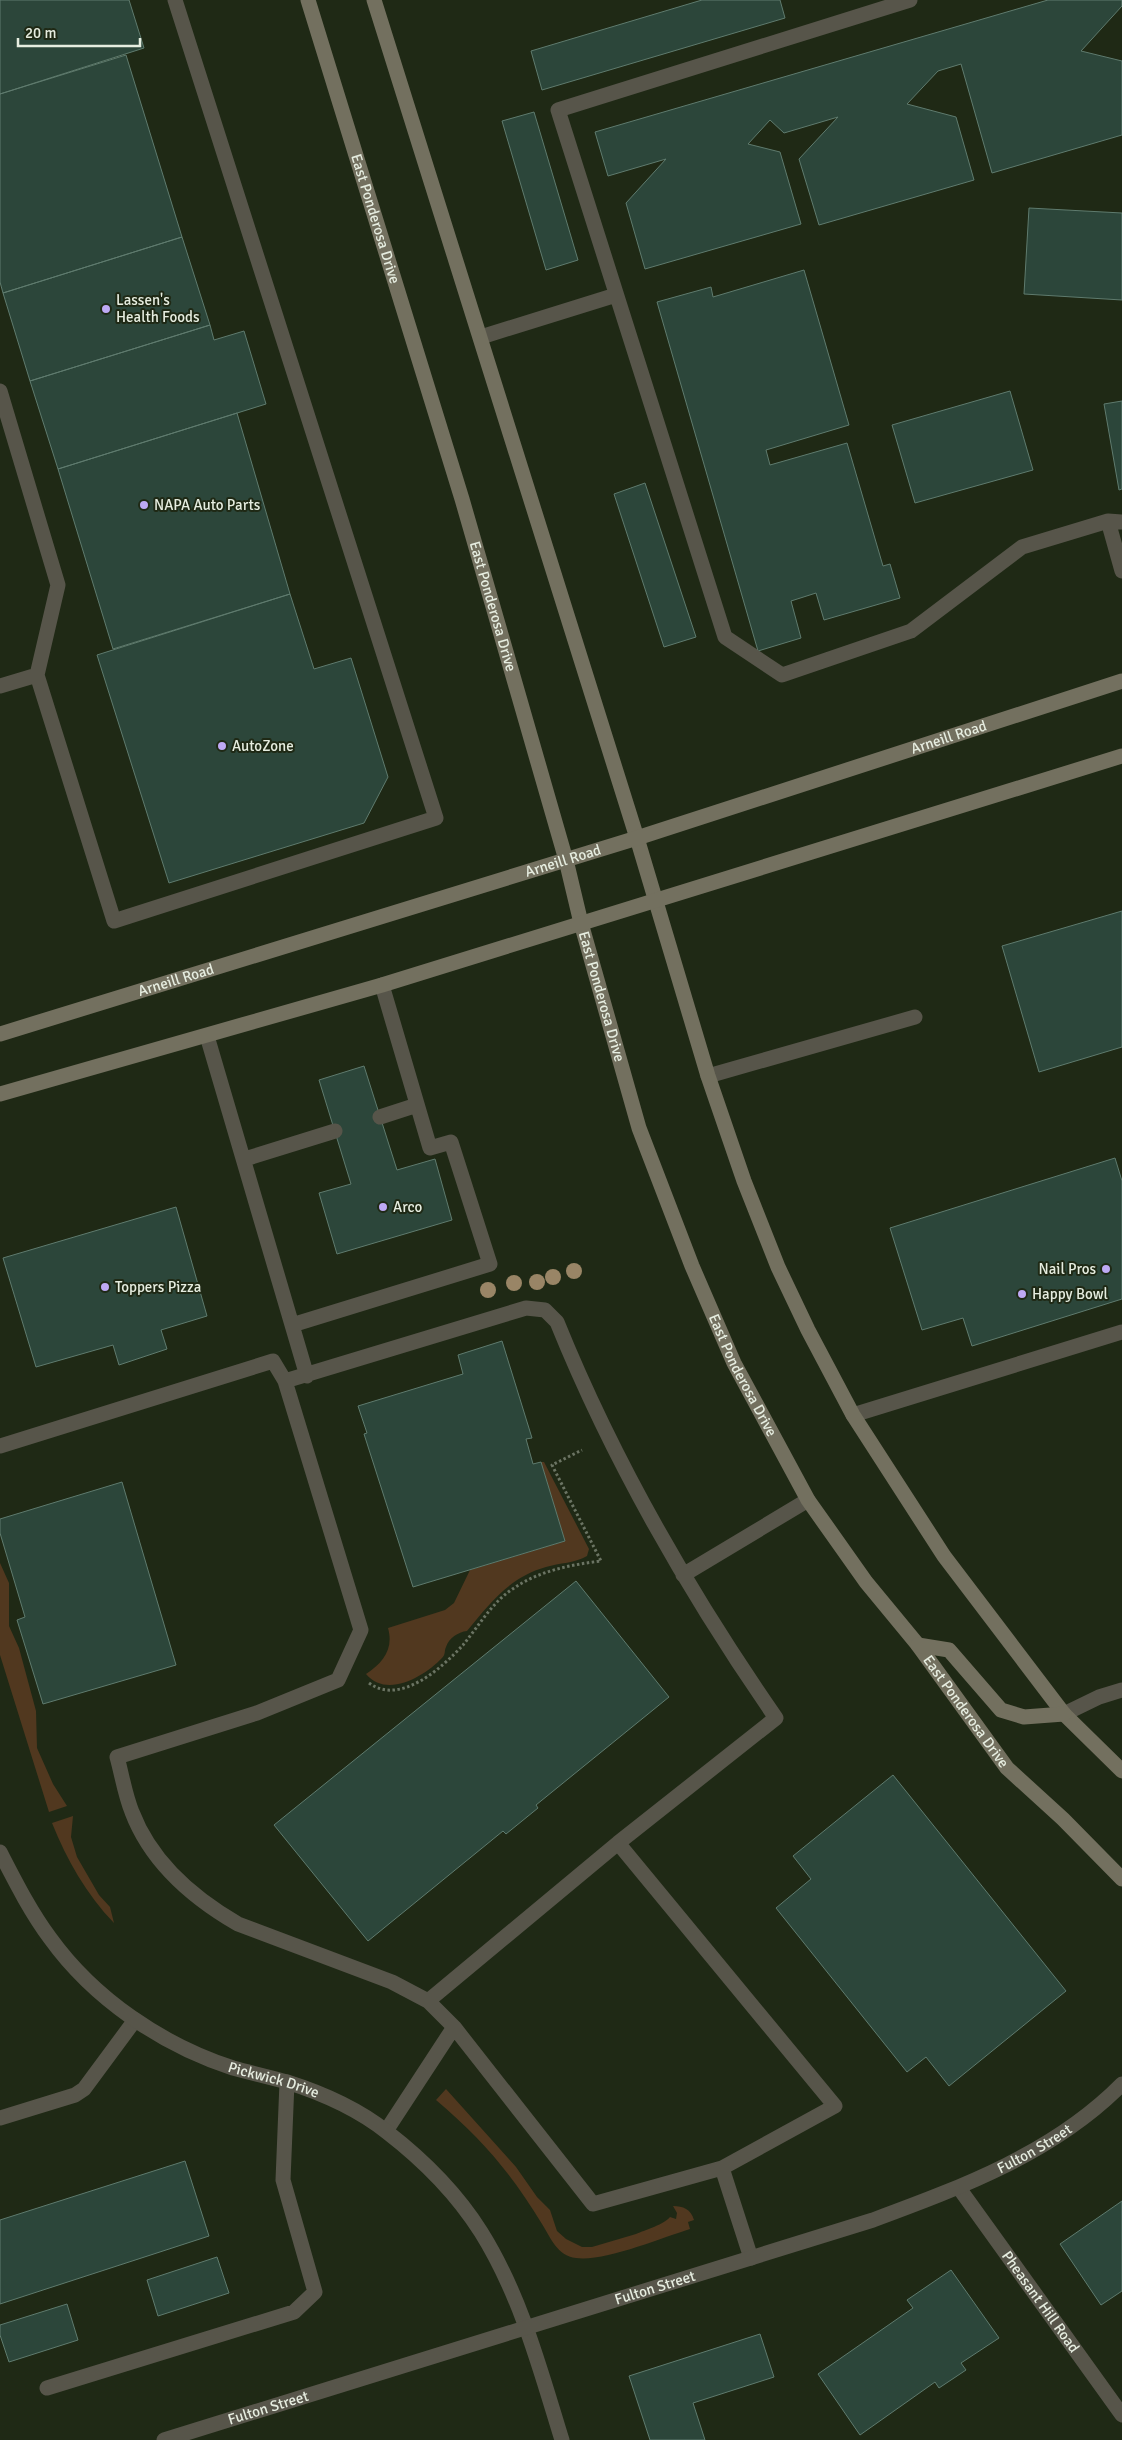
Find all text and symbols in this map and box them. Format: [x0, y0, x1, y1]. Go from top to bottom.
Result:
scale bar [18, 15, 140, 47]
text: 20 m [25, 24, 56, 42]
street label: East Ponderosa Drive [347, 152, 404, 286]
place label: Lassen's Health Foods [116, 291, 200, 326]
marker: Lassen's Health Foods [100, 303, 112, 315]
place label: NAPA Auto Parts [154, 496, 261, 514]
marker: NAPA Auto Parts [138, 499, 150, 511]
street label: East Ponderosa Drive [466, 539, 520, 674]
street label: Arneill Road [908, 716, 989, 758]
place label: AutoZone [232, 737, 294, 755]
marker: AutoZone [216, 740, 228, 752]
street label: Arneill Road [523, 841, 603, 881]
street label: East Ponderosa Drive [575, 929, 629, 1064]
street label: Arneill Road [136, 960, 216, 1000]
place label: Arco [393, 1198, 422, 1216]
marker: Arco [377, 1201, 389, 1213]
place label: Nail Pros [1039, 1260, 1096, 1278]
marker: Nail Pros [1100, 1263, 1112, 1275]
place label: Toppers Pizza [115, 1278, 201, 1296]
marker: Toppers Pizza [99, 1281, 111, 1293]
place label: Happy Bowl [1032, 1285, 1108, 1303]
marker: Happy Bowl [1016, 1288, 1028, 1300]
street label: East Ponderosa Drive [705, 1311, 781, 1440]
street label: East Ponderosa Drive [919, 1651, 1013, 1771]
street label: Pickwick Drive [226, 2058, 322, 2102]
street label: Fulton Street [994, 2120, 1075, 2177]
street label: Pheasant Hill Road [998, 2247, 1083, 2356]
street label: Fulton Street [612, 2267, 697, 2309]
street label: Fulton Street [226, 2387, 311, 2429]

